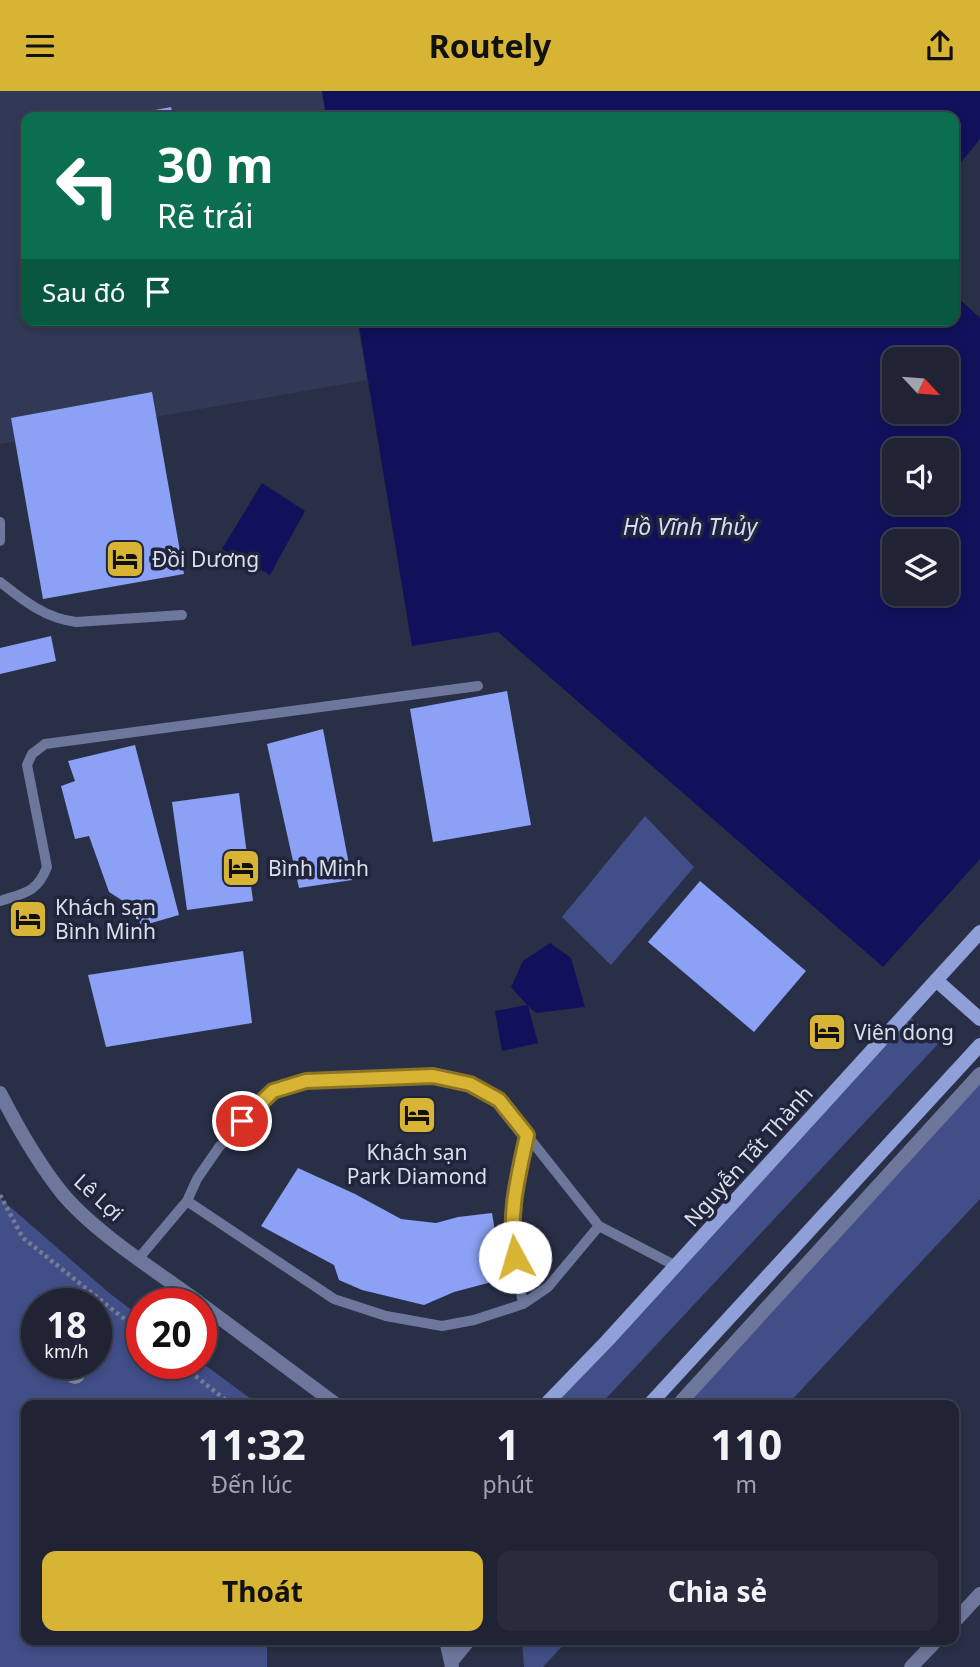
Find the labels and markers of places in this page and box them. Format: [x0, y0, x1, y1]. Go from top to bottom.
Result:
hotel icon: Đồi Dương [104, 538, 146, 580]
place label: Đồi Dương [152, 545, 259, 573]
hotel icon: Bình Minh [220, 847, 262, 889]
place label: Bình Minh [268, 854, 369, 882]
place label: Khách sạn Bình Minh [55, 893, 156, 945]
hotel icon: Khách sạn Bình Minh [7, 898, 49, 940]
hotel icon: Viên dong [806, 1011, 848, 1053]
place label: Viên dong [854, 1018, 954, 1046]
pin [212, 1091, 272, 1151]
hotel icon: Khách sạn Park Diamond [396, 1094, 438, 1136]
place label: Khách sạn Park Diamond [347, 1138, 487, 1190]

